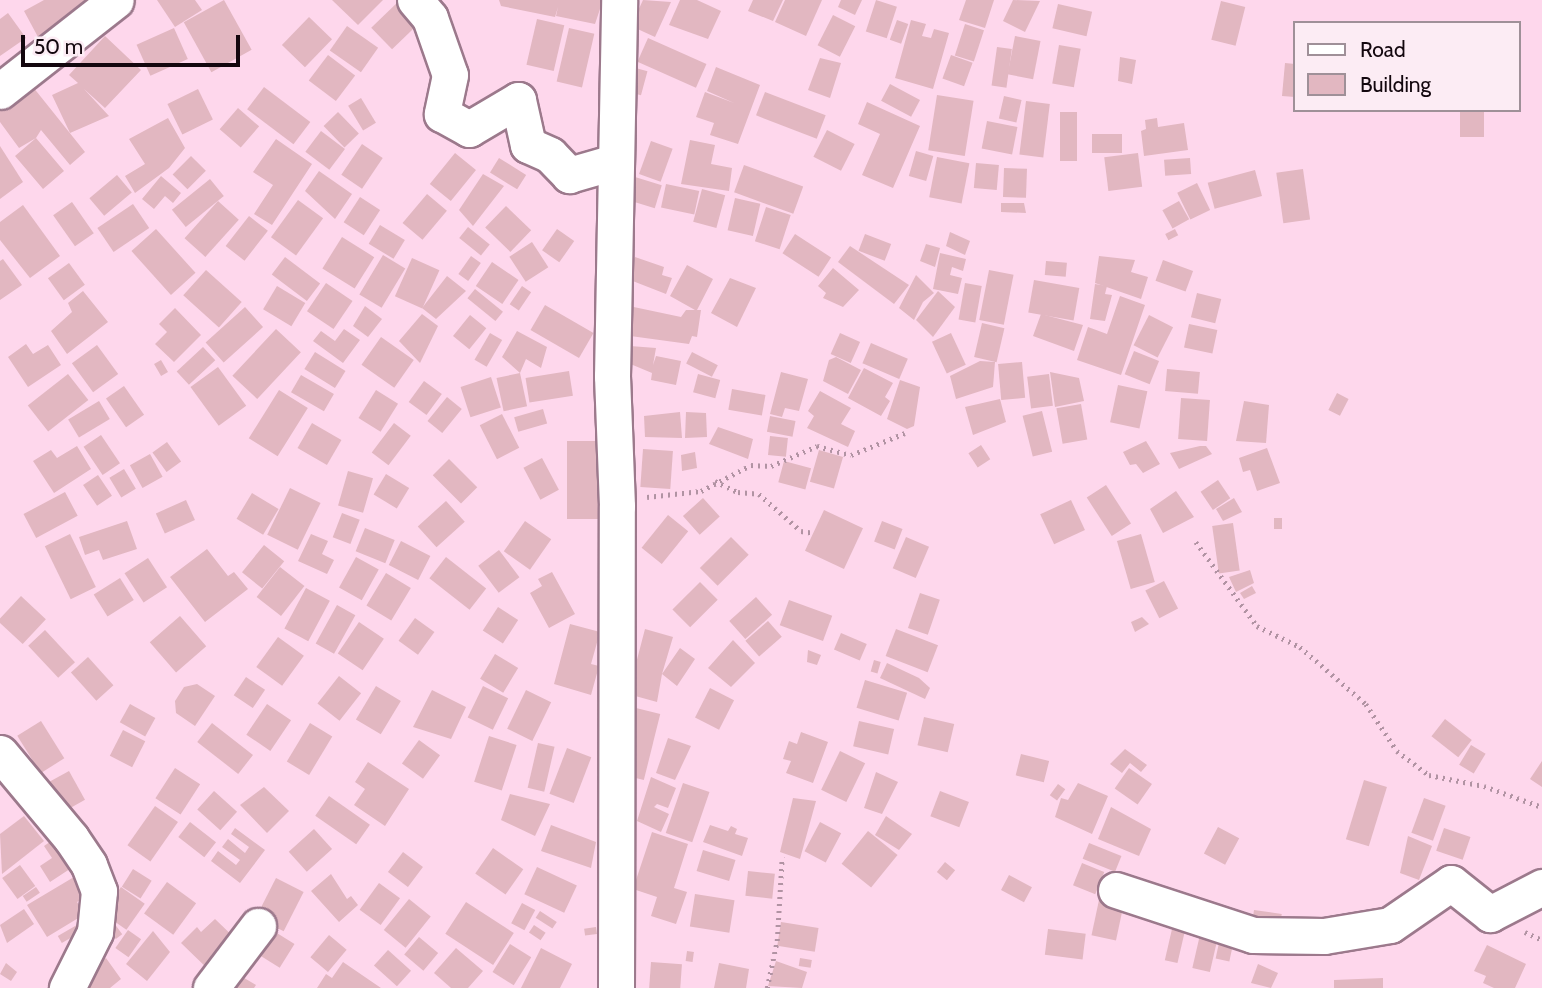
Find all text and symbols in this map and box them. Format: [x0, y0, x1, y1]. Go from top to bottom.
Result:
scale bar [24, 21, 243, 65]
legend [1294, 21, 1521, 112]
text: 50 m [34, 34, 83, 59]
text: Road [1360, 37, 1406, 62]
text: Building [1360, 72, 1431, 97]

